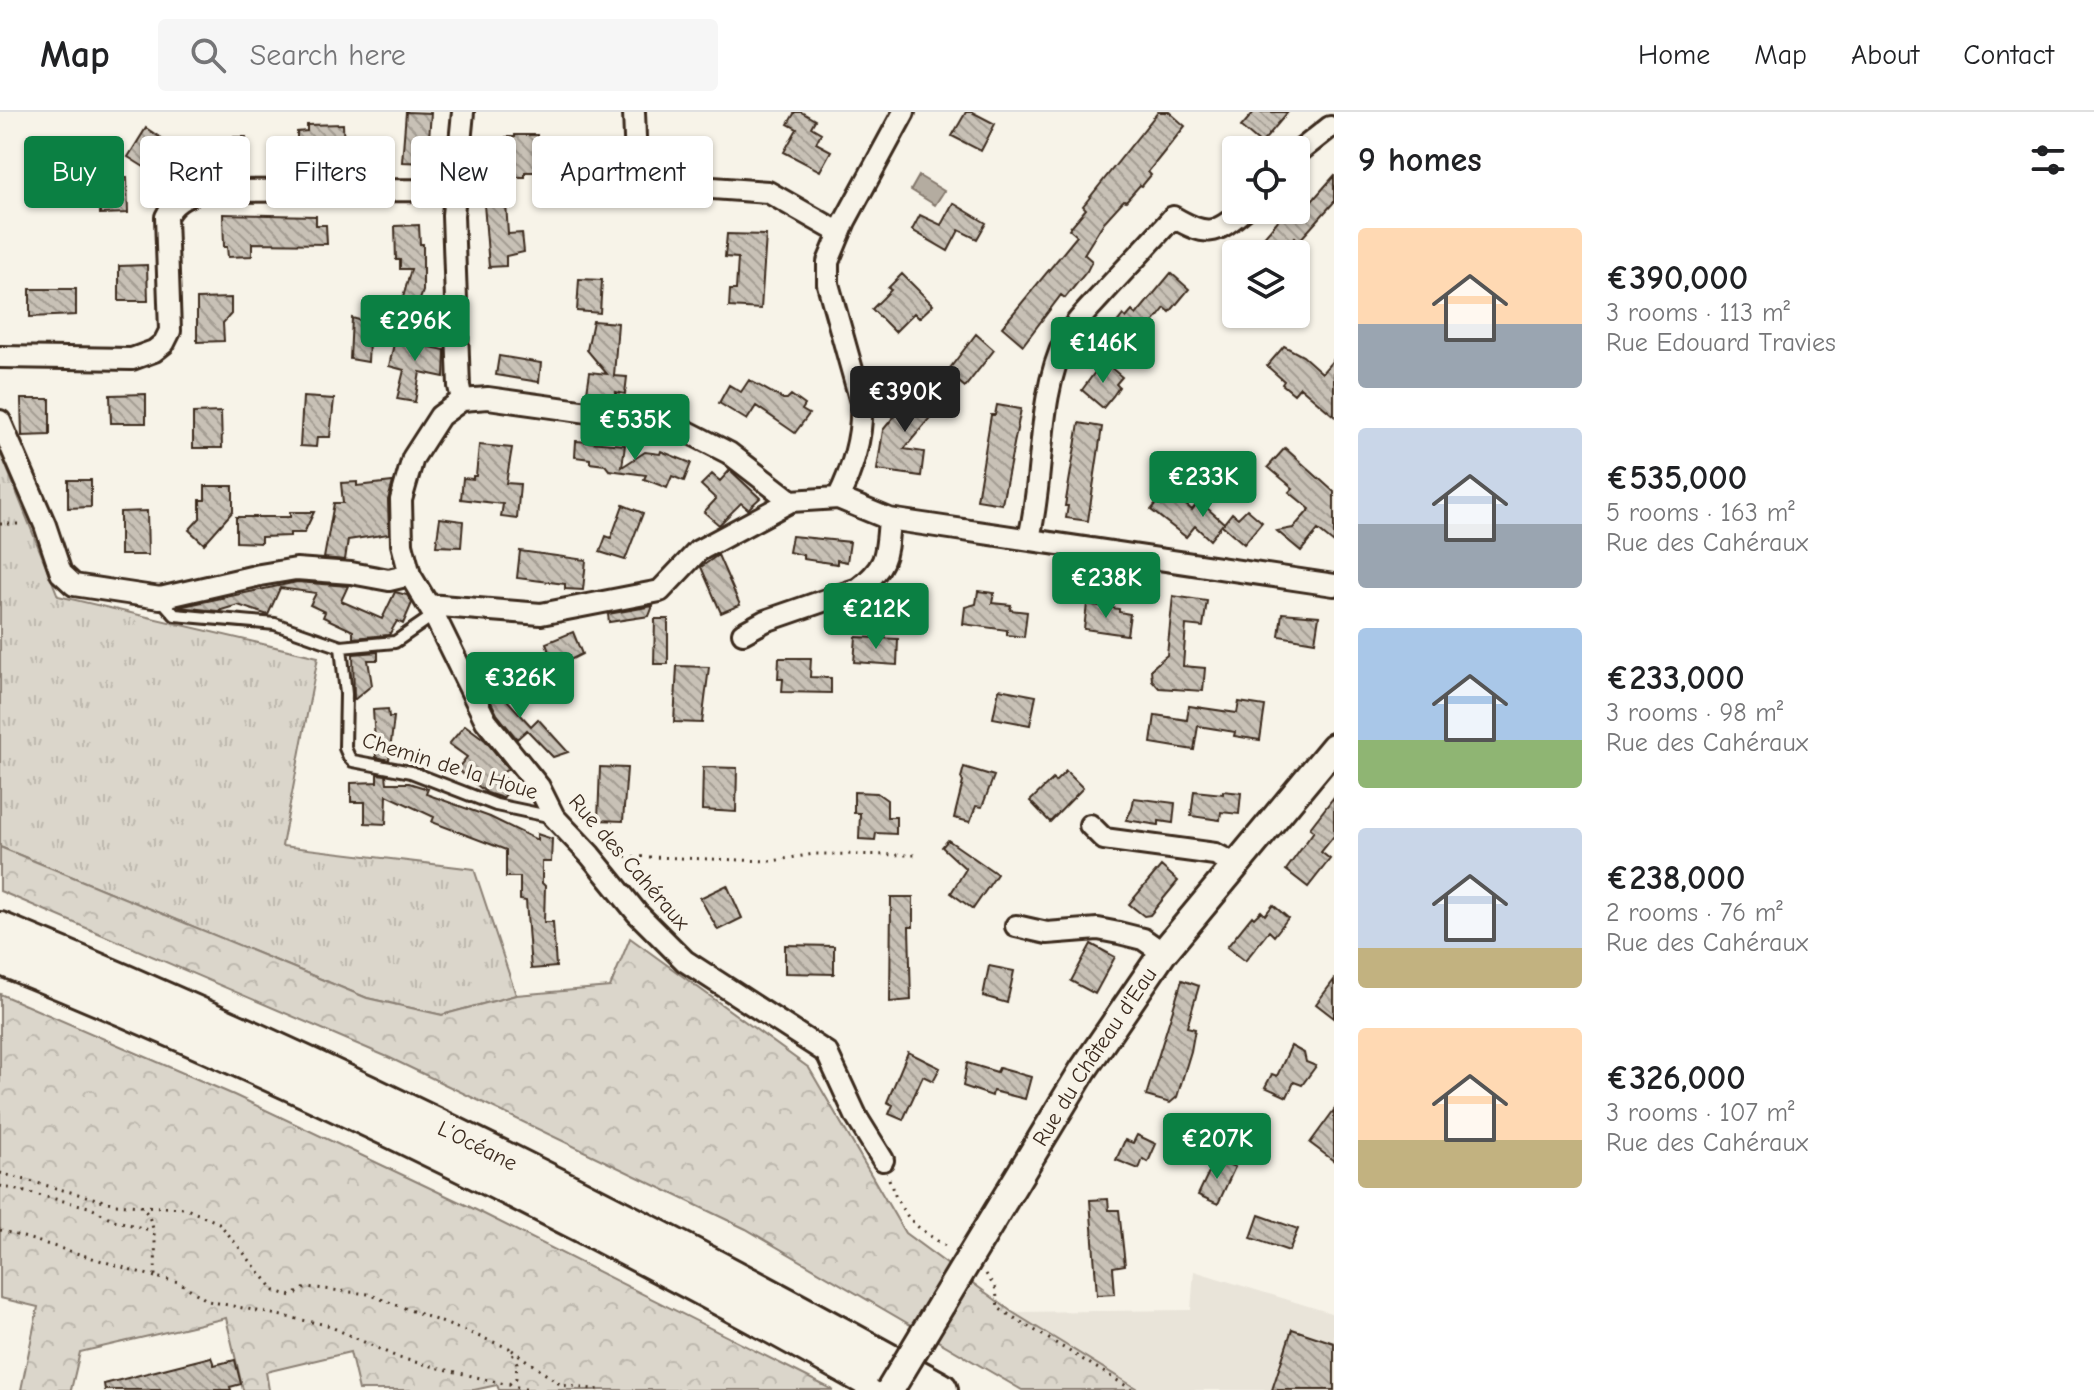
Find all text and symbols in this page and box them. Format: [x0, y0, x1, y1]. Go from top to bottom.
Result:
search box [158, 19, 718, 91]
text: Map [40, 33, 110, 77]
icon: search [186, 33, 230, 77]
text: Search here [250, 38, 406, 73]
text: Home [1638, 39, 1710, 71]
text: Map [1754, 39, 1807, 71]
text: About [1851, 39, 1919, 71]
text: Contact [1963, 39, 2054, 71]
chip: Buy [24, 136, 124, 208]
chip: Rent [140, 136, 250, 208]
chip: Filters [266, 136, 395, 208]
chip: New [411, 136, 516, 208]
chip: Apartment [532, 136, 713, 208]
map controls [1222, 136, 1310, 328]
button: locate [1222, 136, 1310, 224]
icon: filters [2026, 138, 2070, 182]
text: 9 homes [1358, 140, 1482, 180]
button: layers [1222, 240, 1310, 328]
text: €390,000 [1606, 258, 1748, 298]
icon: home [1422, 260, 1518, 356]
pin: €296K [359, 295, 471, 363]
text: 3 rooms · 113 m² [1606, 298, 1790, 328]
text: €296K [379, 306, 451, 336]
pin: €146K [1047, 317, 1159, 385]
text: €146K [1069, 328, 1137, 358]
text: Rue Edouard Travies [1606, 328, 1836, 358]
pin: €390K [849, 366, 961, 434]
text: €390K [868, 377, 942, 407]
pin: €535K [579, 394, 691, 462]
text: €535K [599, 405, 671, 435]
pin: €233K [1147, 451, 1259, 519]
text: €535,000 [1606, 458, 1747, 498]
icon: home [1422, 460, 1518, 556]
text: €233K [1167, 462, 1239, 492]
text: 5 rooms · 163 m² [1606, 498, 1795, 528]
text: Rue des Cahéraux [1606, 528, 1808, 558]
pin: €238K [1050, 552, 1162, 620]
text: €238K [1070, 563, 1142, 593]
pin: €212K [820, 583, 932, 651]
text: €212K [842, 594, 910, 624]
pin: €326K [464, 652, 576, 720]
text: €233,000 [1606, 658, 1745, 698]
icon: home [1422, 660, 1518, 756]
text: €326K [484, 663, 556, 693]
text: 3 rooms · 98 m² [1606, 698, 1783, 728]
street label: Chemin de la Houe [359, 727, 541, 805]
text: Rue des Cahéraux [1606, 728, 1808, 758]
street label: Rue des Cahéraux [563, 789, 695, 935]
text: €238,000 [1606, 858, 1745, 898]
icon: home [1422, 860, 1518, 956]
text: 2 rooms · 76 m² [1606, 898, 1783, 928]
text: Rue des Cahéraux [1606, 928, 1808, 958]
street label: Rue du Château d'Eau [1027, 962, 1162, 1151]
text: €326,000 [1606, 1058, 1746, 1098]
icon: home [1422, 1060, 1518, 1156]
text: 3 rooms · 107 m² [1606, 1098, 1795, 1128]
pin: €207K [1161, 1113, 1273, 1181]
street label: L’Océane [433, 1115, 521, 1176]
text: €207K [1181, 1124, 1253, 1154]
text: Rue des Cahéraux [1606, 1128, 1808, 1158]

